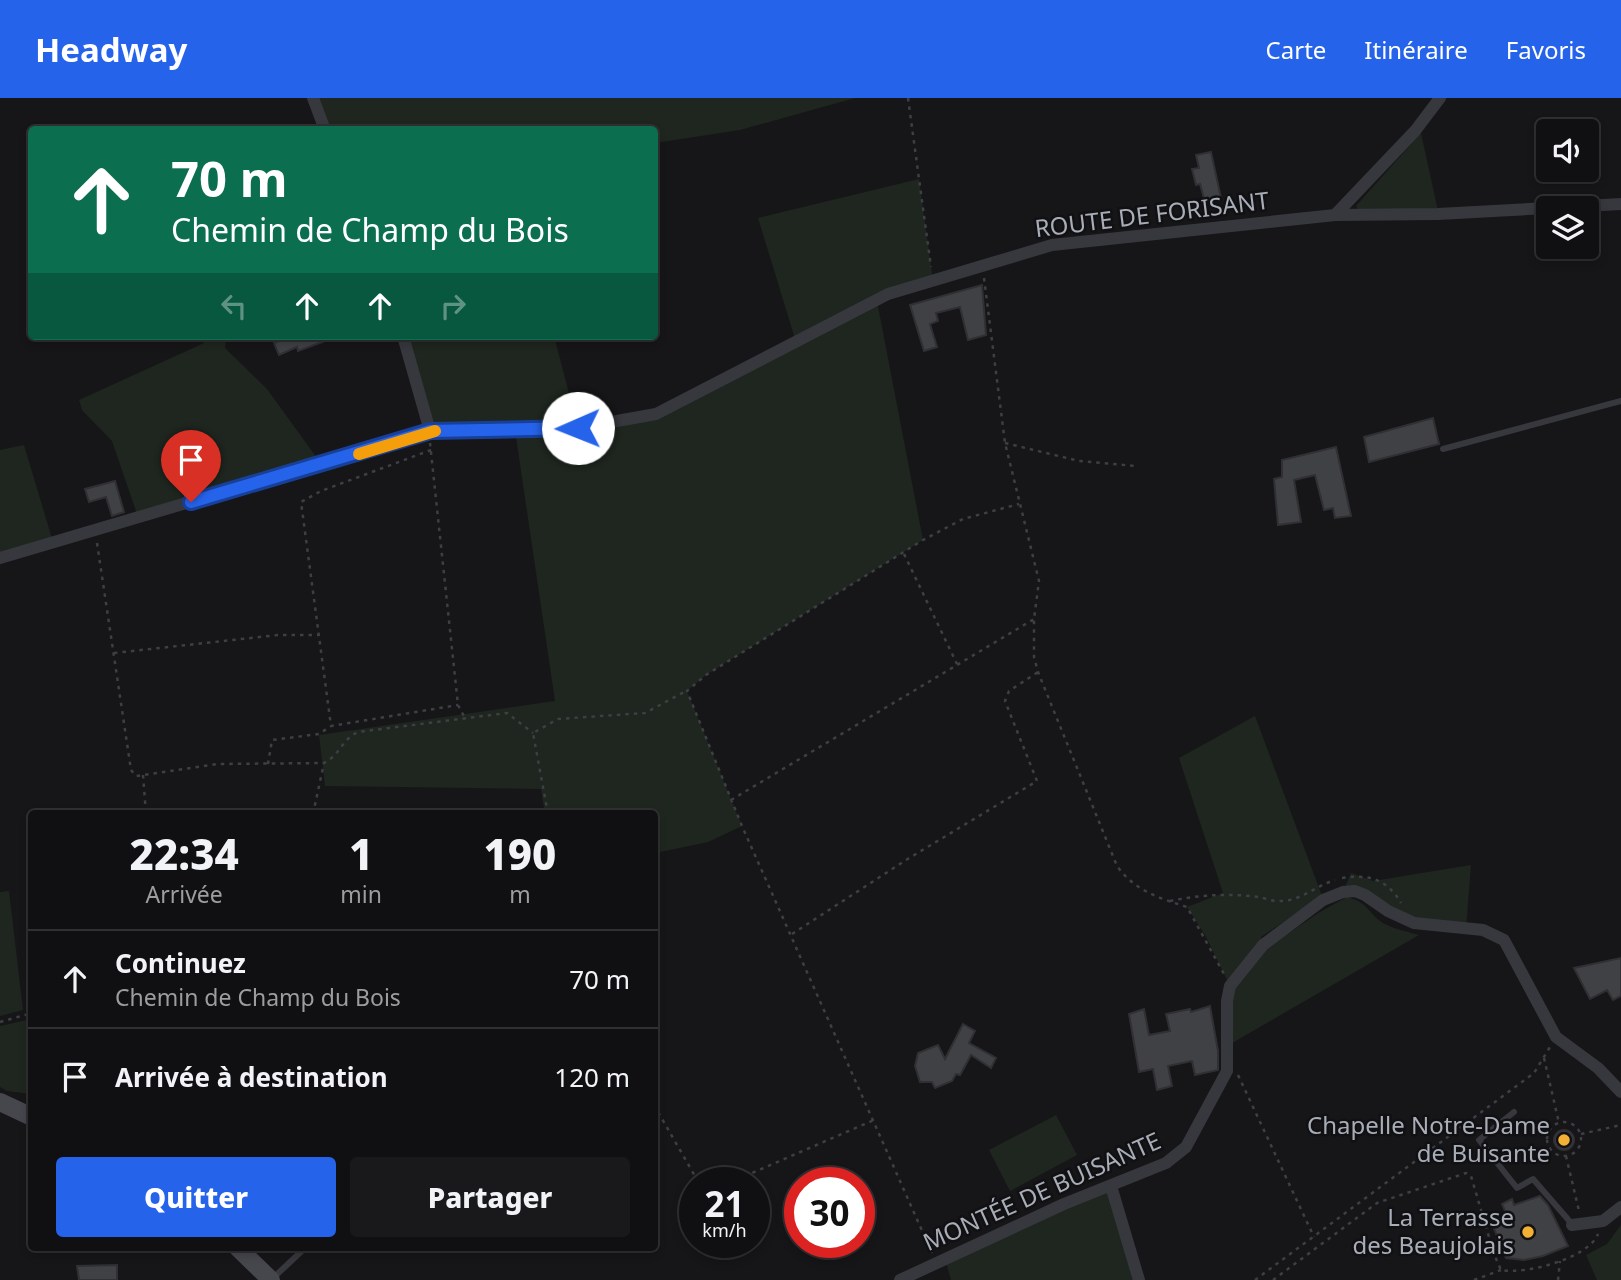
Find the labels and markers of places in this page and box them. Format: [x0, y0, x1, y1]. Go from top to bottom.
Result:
pin [161, 430, 221, 502]
place label: Chapelle Notre-Dame de Buisante [1307, 1108, 1550, 1169]
marker: Chapelle Notre-Dame de Buisante [1556, 1132, 1572, 1148]
place label: La Terrasse des Beaujolais [1352, 1200, 1514, 1261]
marker: La Terrasse des Beaujolais [1520, 1224, 1536, 1240]

